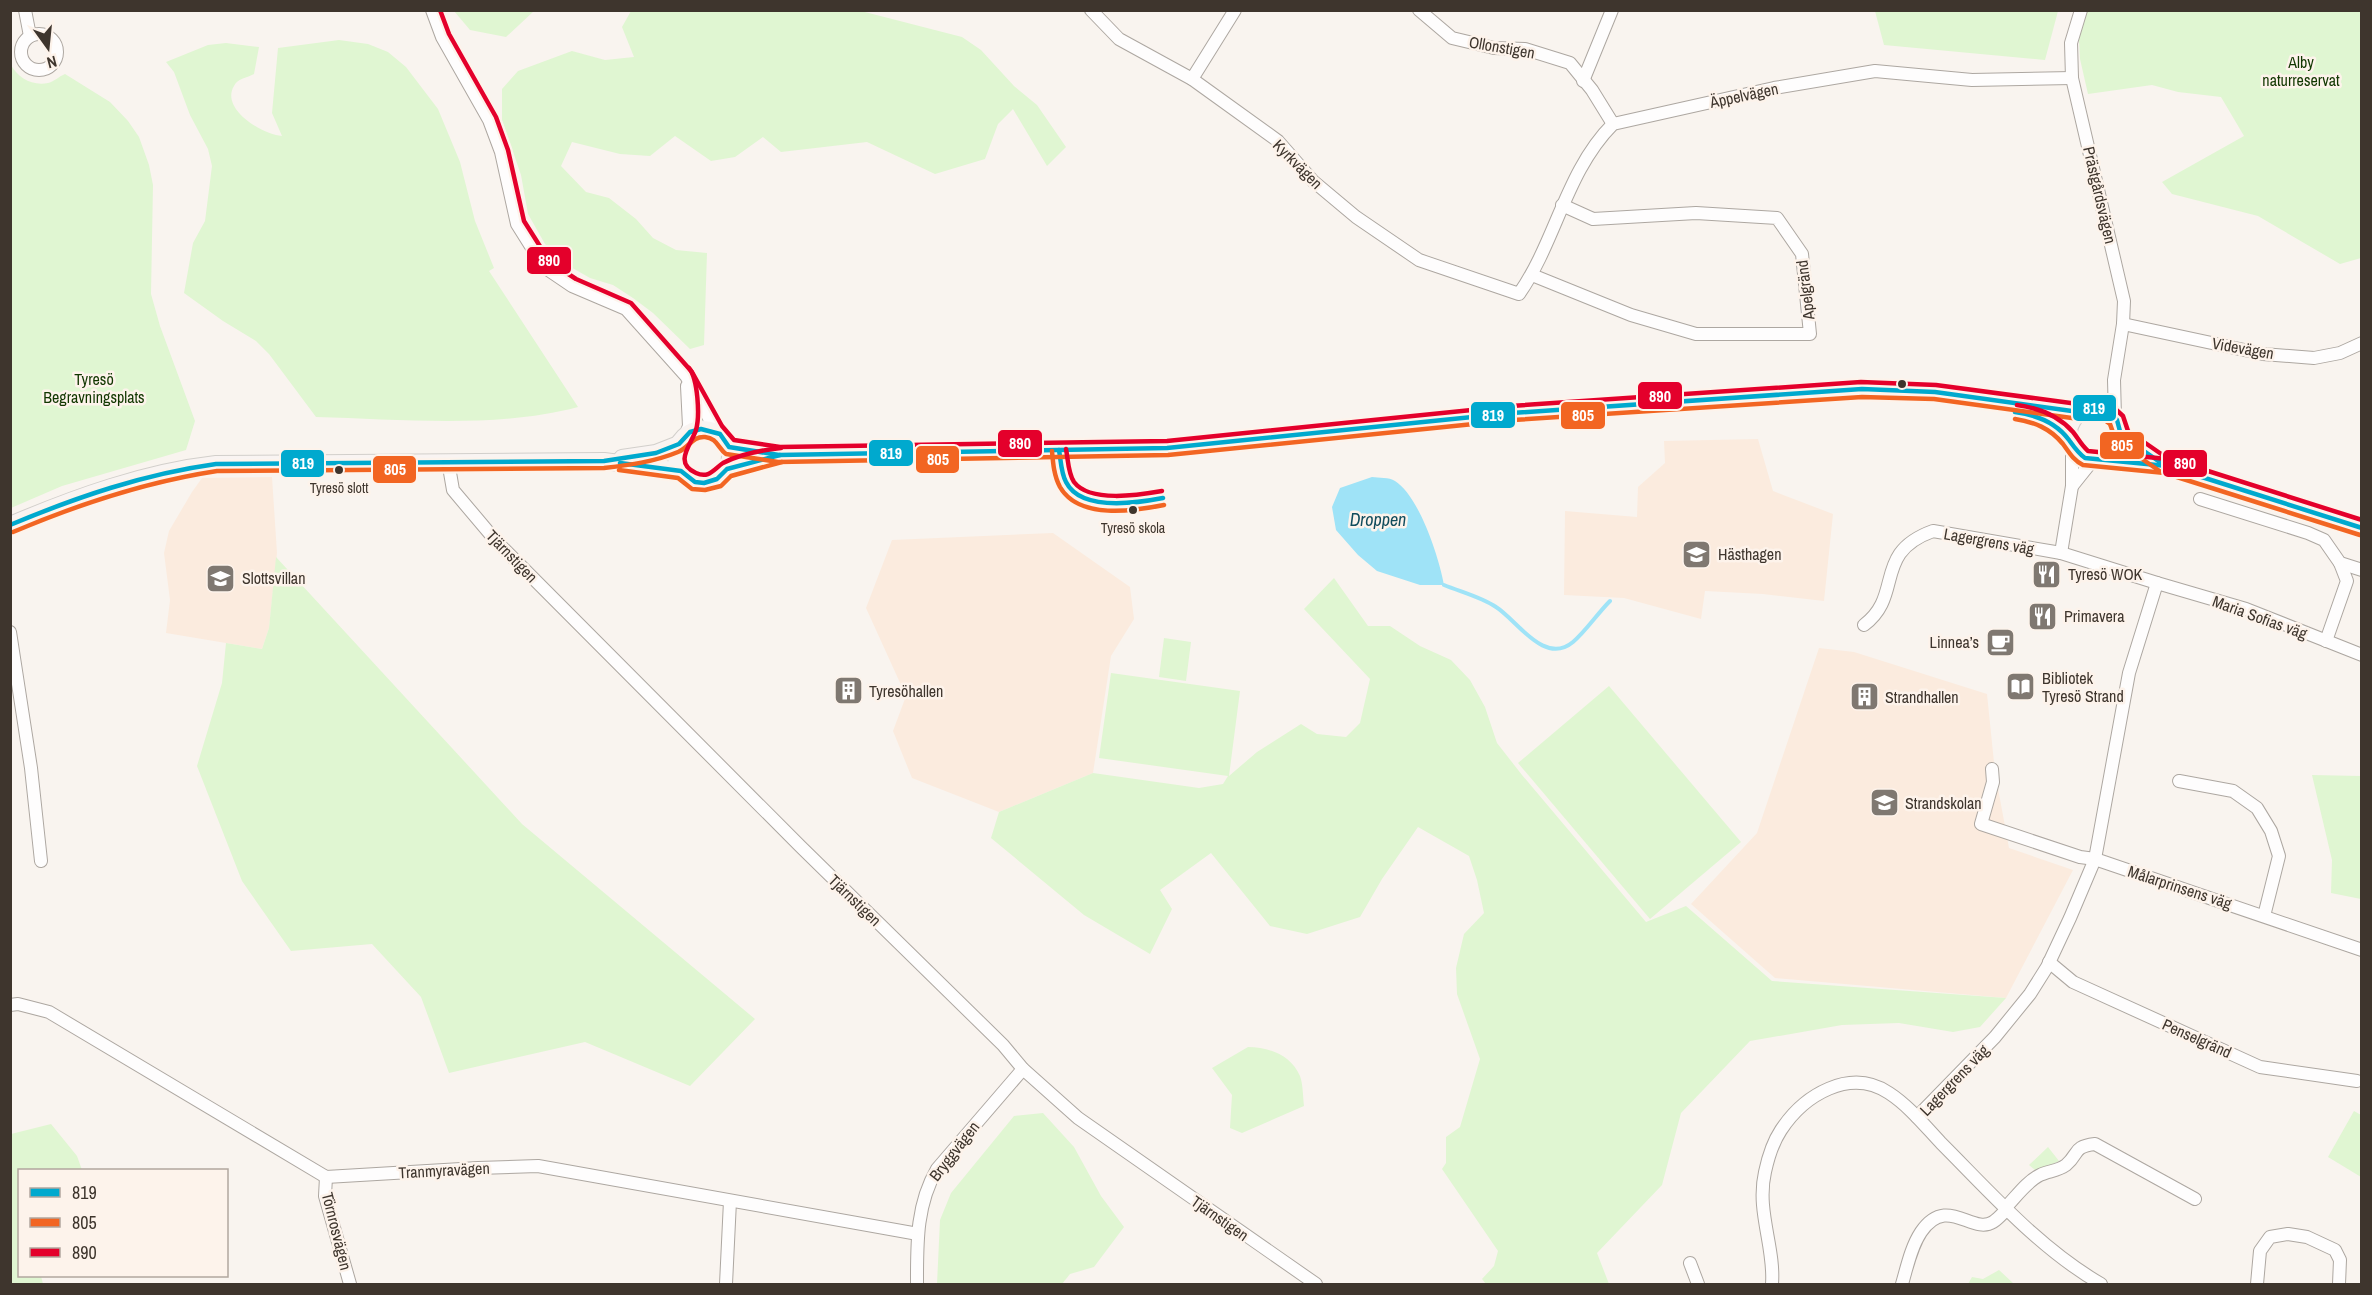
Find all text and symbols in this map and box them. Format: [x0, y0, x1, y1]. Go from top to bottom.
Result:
north arrow [18, 18, 78, 78]
street label: Ollonstigen [1467, 30, 1537, 64]
text: N [44, 51, 59, 74]
park label: Alby naturreservat [2262, 51, 2340, 91]
street label: Äppelvägen [1707, 77, 1780, 113]
street label: Kyrkvägen [1268, 134, 1328, 194]
street label: Prästgårdsvägen [2078, 144, 2122, 246]
line badge: 890 [526, 246, 572, 275]
text: 890 [538, 249, 560, 271]
street label: Apelgränd [1790, 259, 1820, 322]
street label: Videvägen [2210, 332, 2276, 364]
park label: Tyresö Begravningsplats [43, 368, 145, 408]
unlabelled marker [1896, 378, 1908, 390]
line badge: 890 [1637, 381, 1683, 410]
text: 890 [1649, 385, 1671, 407]
line badge: 819 [2072, 394, 2117, 422]
text: 819 [2083, 397, 2105, 419]
line badge: 819 [1470, 401, 1516, 429]
line badge: 805 [1560, 401, 1606, 430]
text: 819 [1482, 404, 1504, 426]
text: 805 [1572, 404, 1594, 426]
line badge: 890 [997, 429, 1043, 458]
line badge: 805 [2099, 431, 2145, 460]
text: 890 [1009, 432, 1031, 454]
text: 805 [2111, 434, 2133, 456]
line badge: 819 [868, 439, 914, 467]
text: 819 [880, 442, 902, 464]
line badge: 805 [915, 445, 960, 474]
text: 805 [927, 448, 949, 470]
line badge: 819 [280, 449, 325, 478]
line badge: 890 [2162, 449, 2208, 478]
text: 819 [292, 452, 314, 474]
text: 890 [2174, 452, 2196, 474]
line badge: 805 [372, 455, 417, 484]
text: 805 [384, 458, 406, 480]
marker: Tyresö slott [333, 464, 345, 476]
place label: Tyresö slott [310, 479, 368, 497]
marker: Tyresö skola [1127, 504, 1139, 516]
water label: Droppen [1350, 507, 1406, 532]
place label: Tyresö skola [1101, 519, 1166, 537]
street label: Lagergrens väg [1942, 522, 2036, 560]
street label: Tjärnstigen [481, 525, 543, 587]
school or university icon: Hästhagen [1681, 538, 1713, 570]
place label: Hästhagen [1718, 543, 1781, 565]
restaurant icon: Tyresö WOK [2031, 558, 2063, 590]
school or university icon: Slottsvillan [205, 562, 237, 594]
place label: Tyresö WOK [2068, 563, 2143, 585]
place label: Slottsvillan [242, 567, 305, 589]
street label: Maria Sofias väg [2210, 590, 2311, 645]
restaurant icon: Primavera [2027, 600, 2059, 632]
place label: Primavera [2064, 605, 2125, 627]
cafe icon: Linnea’s [1984, 626, 2016, 658]
place label: Linnea’s [1930, 631, 1979, 653]
place label: Bibliotek Tyresö Strand [2042, 667, 2124, 707]
library icon: Bibliotek Tyresö Strand [2005, 671, 2037, 703]
building icon: Tyresöhallen [832, 675, 864, 707]
place label: Tyresöhallen [869, 680, 943, 702]
building icon: Strandhallen [1848, 681, 1880, 713]
place label: Strandhallen [1885, 686, 1959, 708]
school or university icon: Strandskolan [1868, 787, 1900, 819]
place label: Strandskolan [1905, 792, 1982, 814]
street label: Målarprinsens väg [2125, 860, 2235, 914]
street label: Tjärnstigen [824, 869, 886, 931]
street label: Penselgränd [2159, 1013, 2235, 1063]
street label: Lagergrens väg [1914, 1039, 1994, 1120]
street label: Bryggvägen [924, 1117, 984, 1185]
street label: Tranmyravägen [398, 1157, 490, 1183]
legend [18, 1169, 228, 1277]
text: 819 [72, 1180, 97, 1205]
street label: Törnrosvägen [317, 1190, 357, 1272]
street label: Tjärnstigen [1187, 1190, 1253, 1246]
text: 805 [72, 1210, 97, 1235]
text: 890 [72, 1240, 97, 1265]

